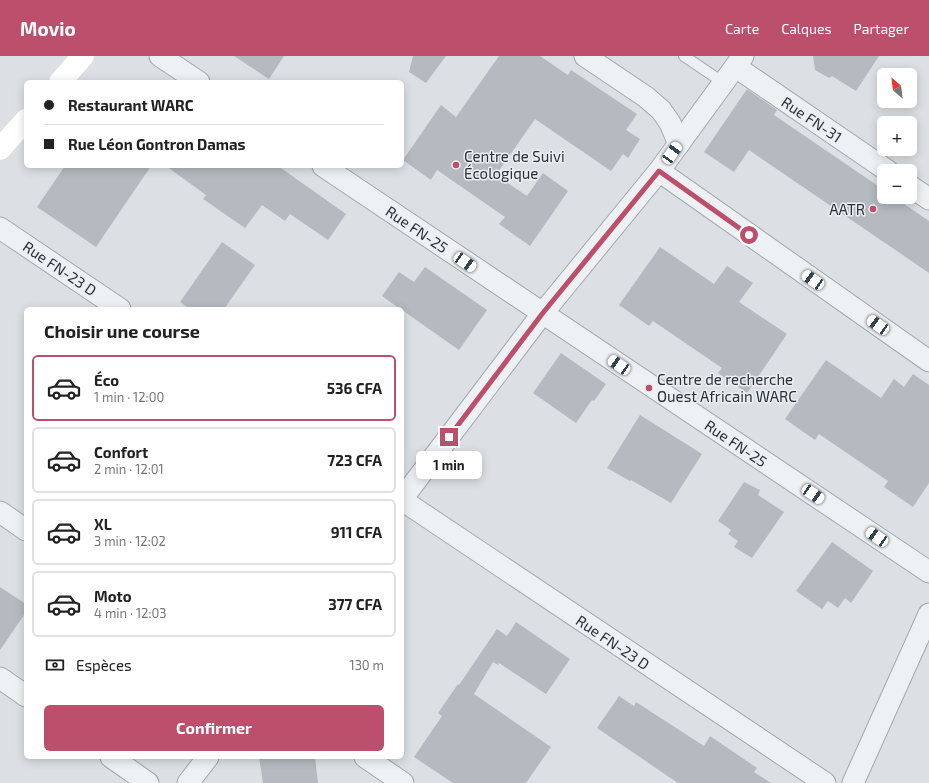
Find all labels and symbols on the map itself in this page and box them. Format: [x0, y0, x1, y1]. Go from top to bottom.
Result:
north arrow [877, 68, 917, 108]
street label: Rue FN-31 [778, 92, 846, 146]
car [660, 140, 684, 166]
place label: Centre de Suivi Écologique [464, 147, 565, 182]
marker: Centre de Suivi Écologique [451, 160, 461, 170]
place label: AATR [829, 200, 865, 218]
street label: Rue FN-25 [382, 202, 452, 256]
marker: AATR [868, 204, 878, 214]
route start [740, 226, 758, 244]
street label: Rue FN-23 D [20, 237, 100, 299]
car [452, 250, 478, 274]
car [800, 268, 826, 292]
car [865, 313, 891, 337]
car [606, 353, 632, 377]
place label: Centre de recherche Ouest Africain WARC [657, 370, 797, 405]
marker: Centre de recherche Ouest Africain WARC [644, 383, 654, 393]
street label: Rue FN-25 [701, 416, 771, 470]
route end [440, 428, 458, 446]
callout: 1 min [416, 451, 482, 479]
car [800, 482, 826, 506]
car [864, 525, 890, 549]
street label: Rue FN-23 D [573, 611, 653, 673]

